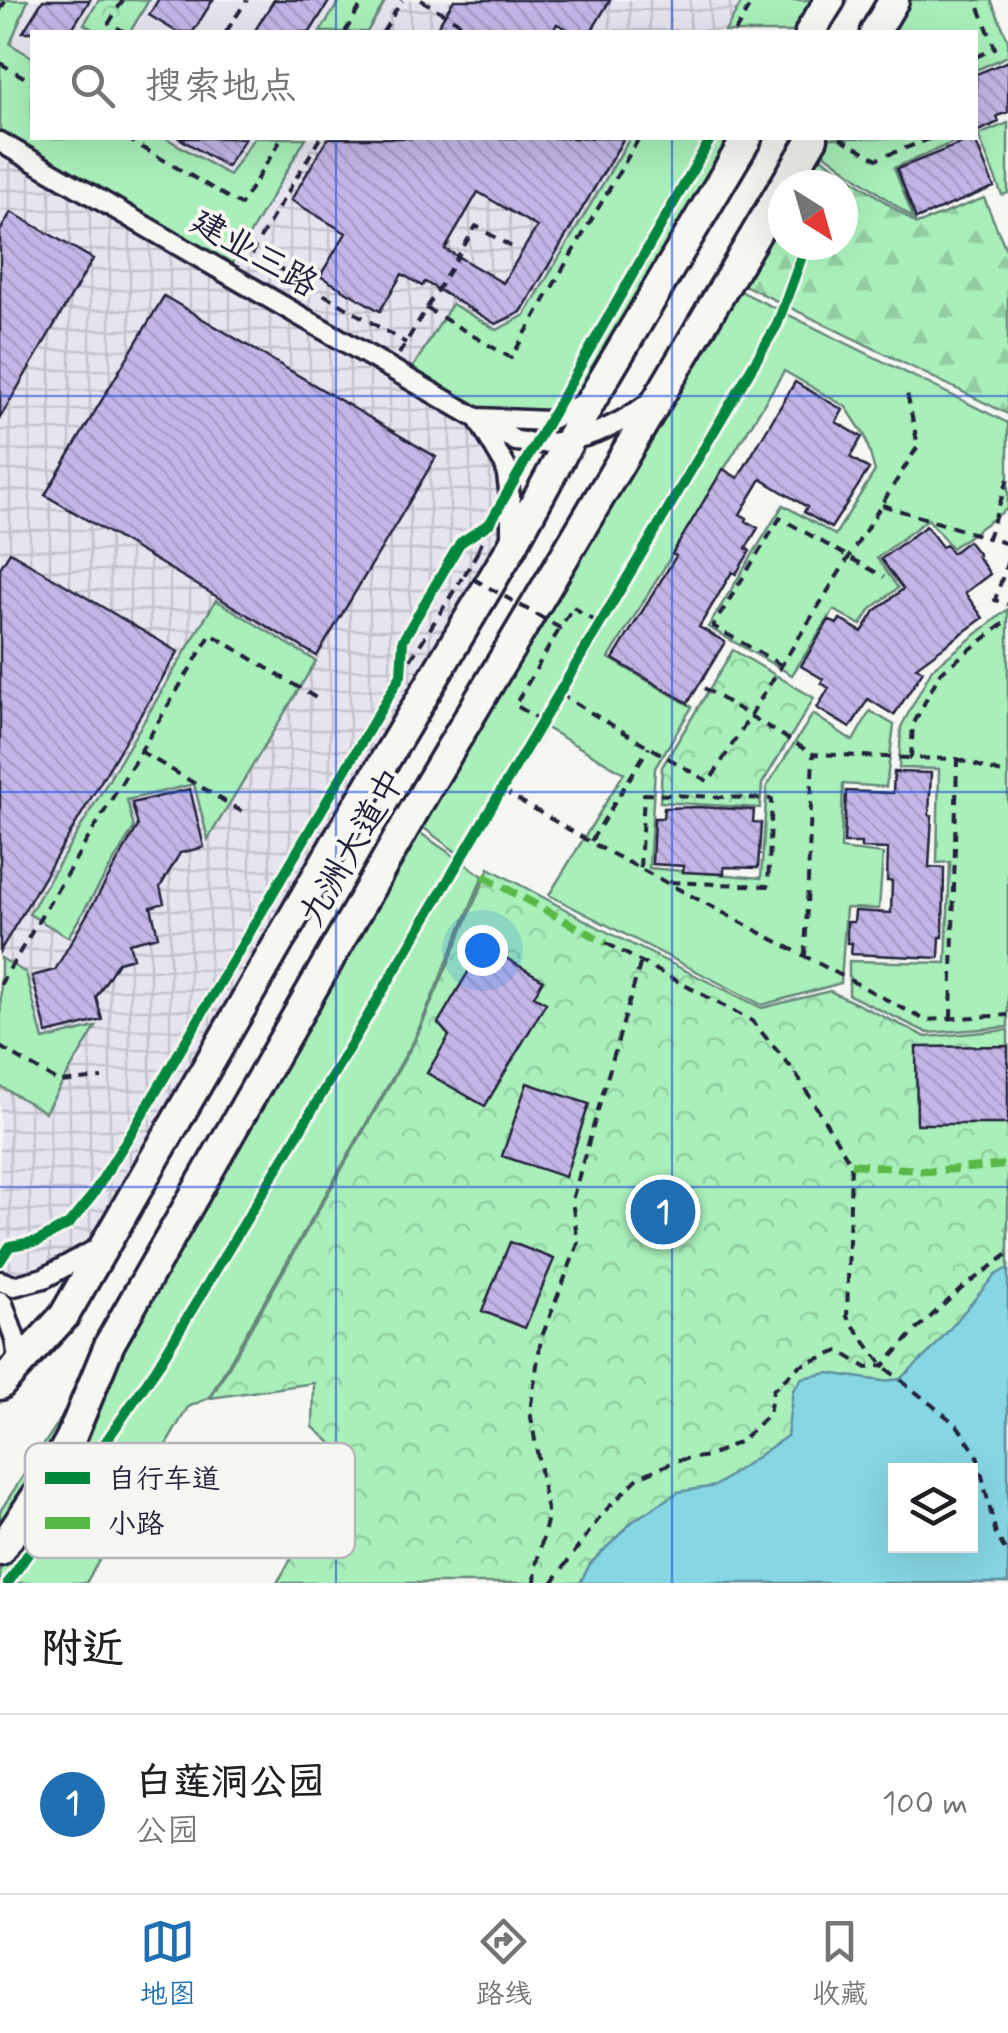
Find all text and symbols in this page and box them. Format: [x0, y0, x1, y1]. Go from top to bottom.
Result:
search box [30, 30, 978, 140]
icon: search [65, 58, 120, 113]
text: 搜索地点 [145, 63, 297, 112]
north arrow [768, 170, 858, 260]
street label: 建业三路 [182, 199, 326, 309]
street label: 九洲大道中 [289, 761, 416, 935]
your location [457, 925, 508, 976]
pin: 1 [630, 1174, 696, 1250]
legend [25, 1443, 355, 1558]
text: 自行车道 [108, 1462, 220, 1499]
map controls [888, 1463, 978, 1553]
button: layers [888, 1463, 978, 1553]
text: 小路 [108, 1507, 164, 1544]
text: 附近 [40, 1623, 124, 1678]
text: 白莲洞公园 [135, 1759, 325, 1808]
text: 1 [65, 1783, 80, 1825]
text: 100 m [882, 1783, 968, 1825]
text: 公园 [135, 1811, 199, 1853]
tab: 地图 [140, 1914, 196, 2014]
tab: 路线 [476, 1914, 532, 2014]
tab: 收藏 [812, 1914, 868, 2014]

